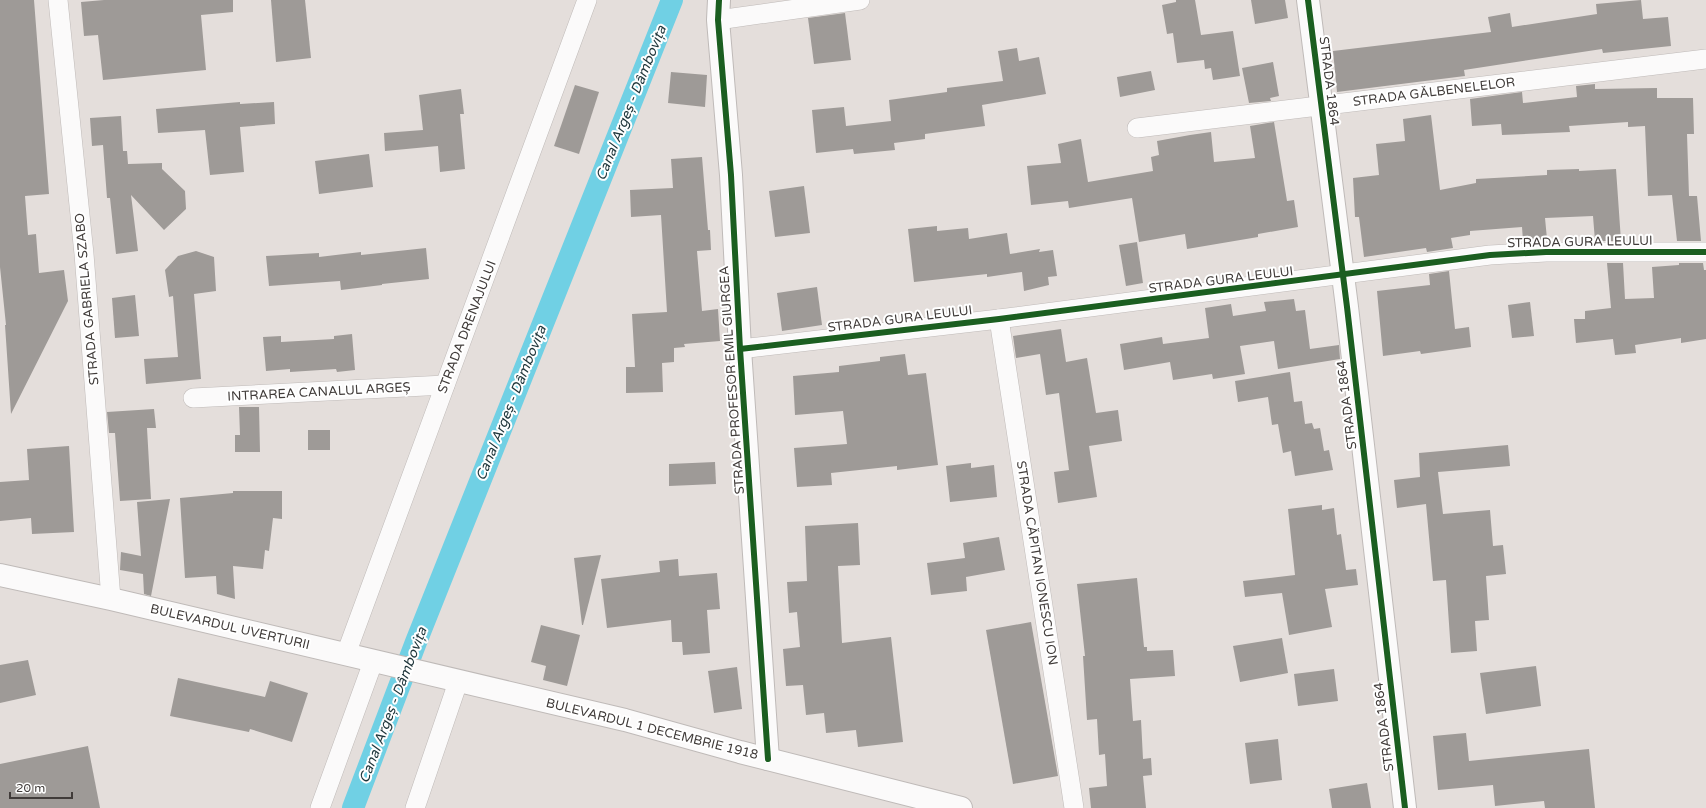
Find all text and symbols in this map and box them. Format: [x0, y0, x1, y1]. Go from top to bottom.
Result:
water label: Canal Argeș - Dâmbovița [592, 22, 670, 183]
street label: STRADA 1864 [1316, 36, 1342, 126]
street label: STRADA GĂLBENELELOR [1352, 74, 1516, 110]
street label: STRADA GABRIELA SZABO [72, 212, 102, 386]
street label: STRADA GURA LEULUI [1507, 233, 1653, 251]
street label: STRADA DRENAJULUI [434, 258, 500, 396]
street label: STRADA GURA LEULUI [1148, 263, 1294, 297]
street label: STRADA PROFESOR EMIL GIURGEA [716, 265, 748, 495]
street label: STRADA GURA LEULUI [827, 302, 973, 336]
water label: Canal Argeș - Dâmbovița [472, 322, 550, 483]
street label: STRADA 1864 [1334, 360, 1360, 450]
street label: INTRAREA CANALUL ARGEȘ [227, 379, 411, 405]
street label: STRADA CĂPITAN IONESCU ION [1013, 460, 1061, 666]
street label: BULEVARDUL UVERTURII [149, 601, 311, 653]
water label: Canal Argeș - Dâmbovița [355, 624, 431, 785]
street label: STRADA 1864 [1371, 682, 1397, 772]
street label: BULEVARDUL 1 DECEMBRIE 1918 [544, 695, 760, 763]
scale bar [10, 774, 72, 800]
text: 20 m [16, 781, 45, 795]

